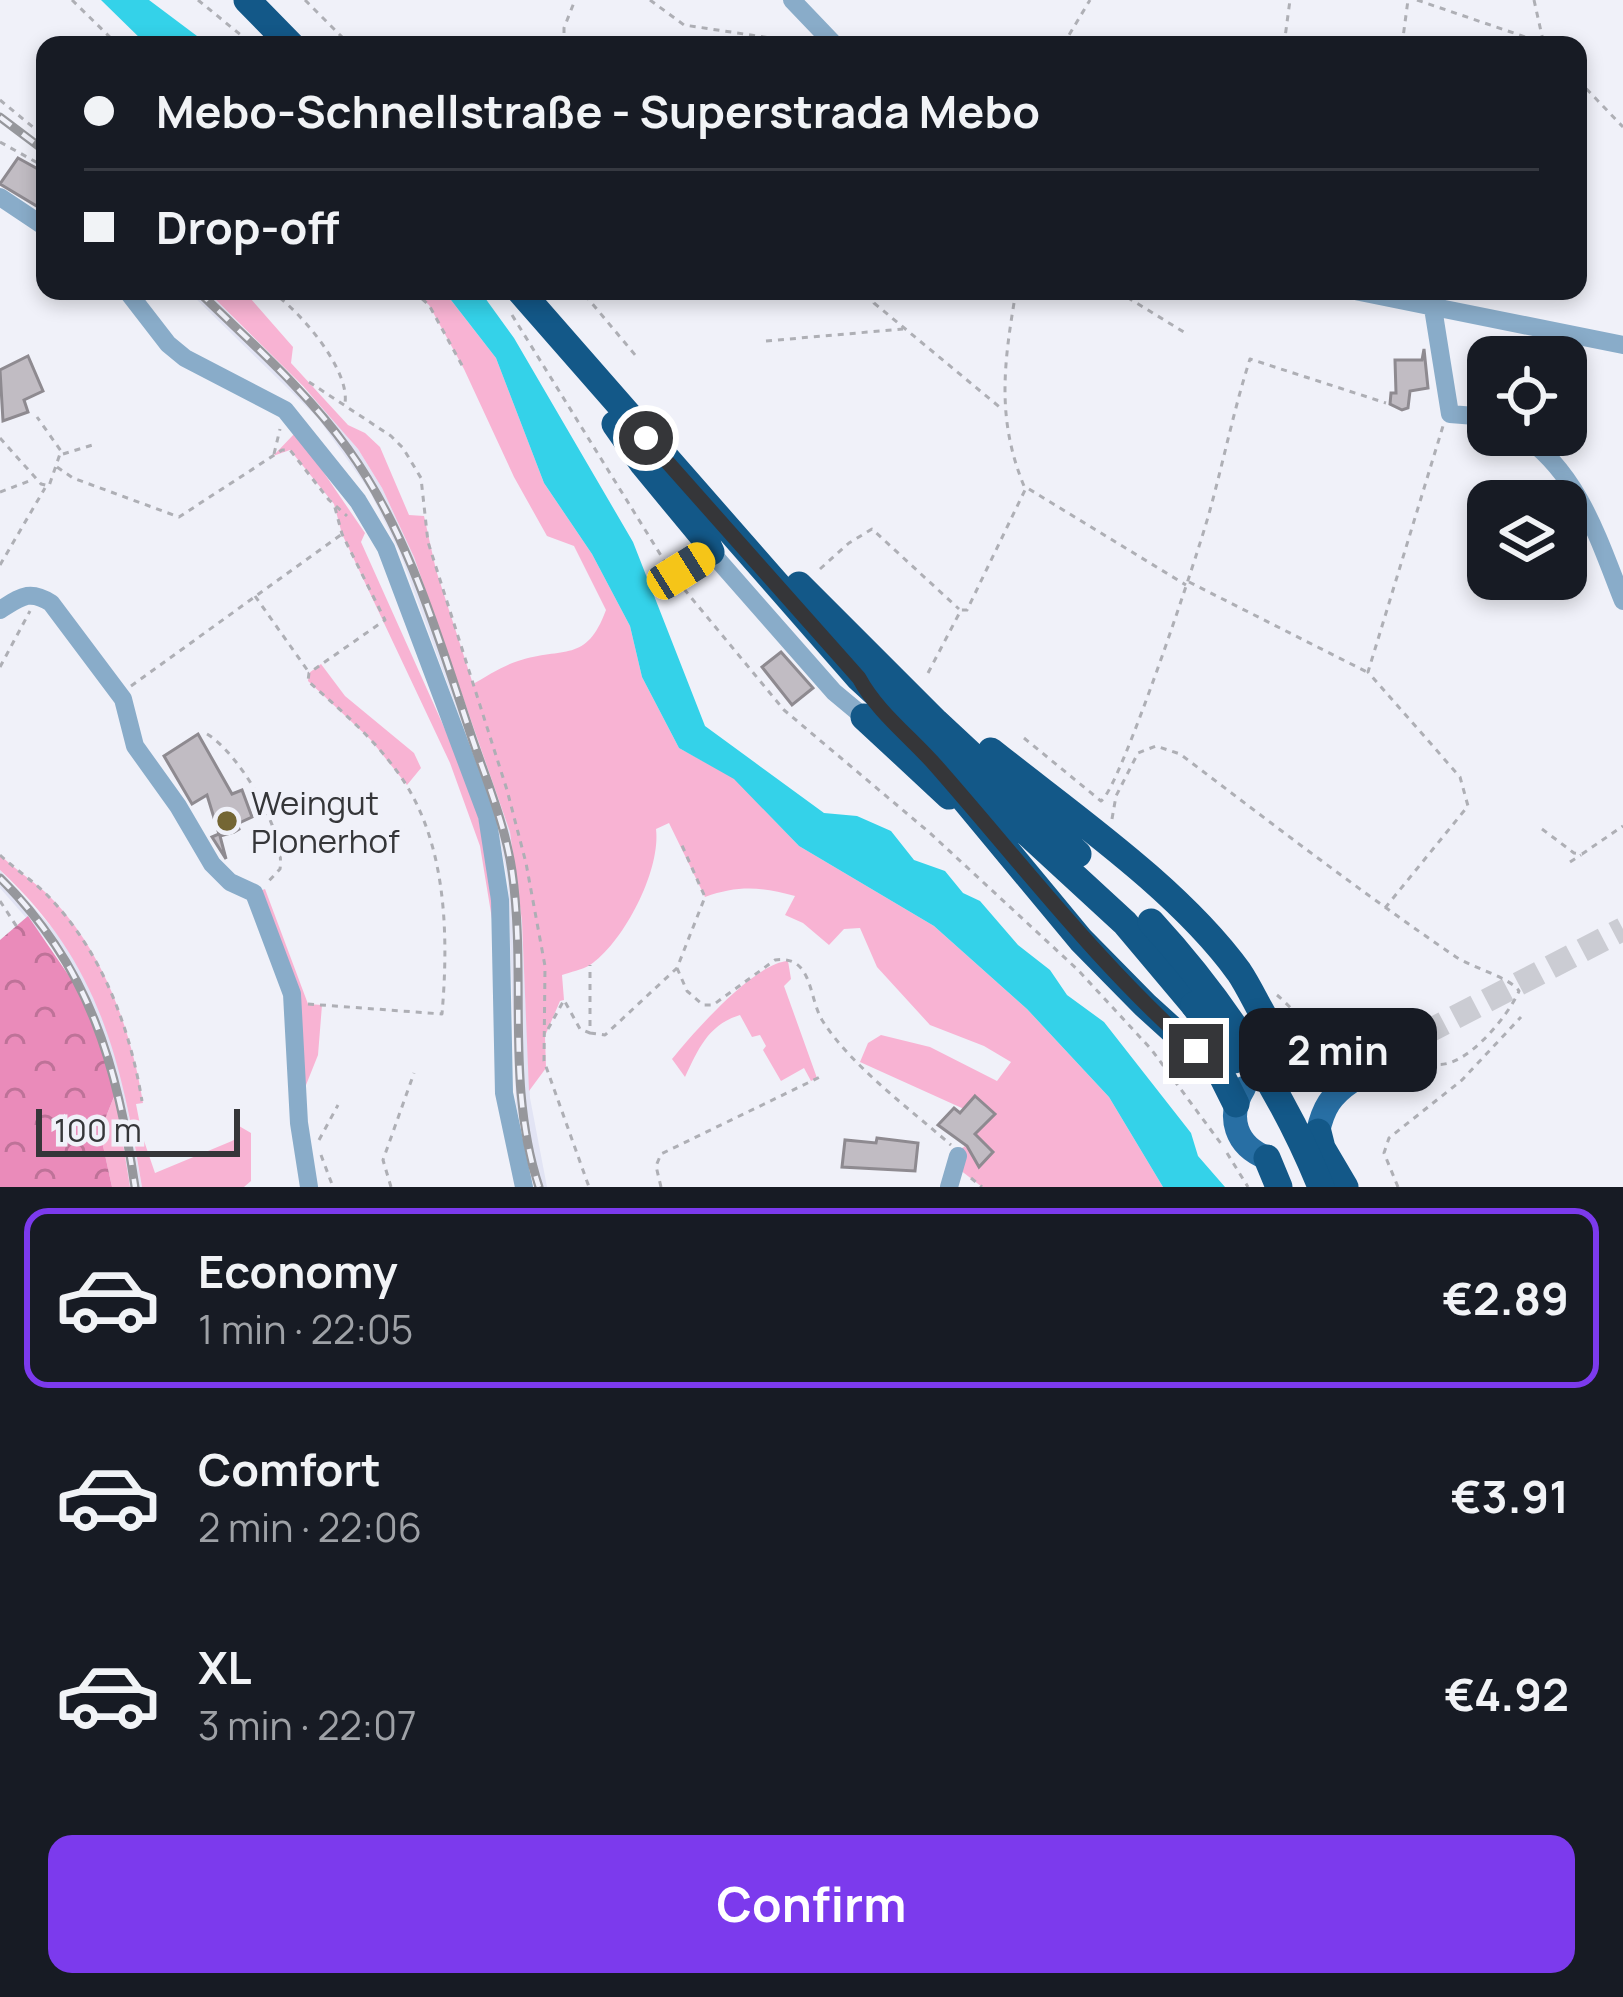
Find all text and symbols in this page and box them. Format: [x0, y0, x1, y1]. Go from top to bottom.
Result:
text: Mebo-Schnellstraße - Superstrada Mebo [156, 80, 1040, 142]
text: Drop-off [156, 196, 339, 258]
map controls [1467, 336, 1587, 600]
button: locate [1467, 336, 1587, 456]
route start [619, 411, 673, 465]
button: layers [1467, 480, 1587, 600]
car [641, 537, 721, 605]
place label: Weingut Plonerhof [251, 780, 400, 863]
marker: Weingut Plonerhof [214, 808, 240, 834]
callout: 2 min [1238, 1009, 1436, 1093]
text: 2 min [1287, 1023, 1389, 1077]
route end [1169, 1024, 1223, 1078]
scale bar [36, 1103, 240, 1156]
text: 100 m [54, 1107, 142, 1152]
text: Economy [198, 1240, 398, 1302]
icon: car [54, 1244, 162, 1352]
text: €2.89 [1442, 1267, 1569, 1329]
text: 1 min · 22:05 [198, 1302, 413, 1356]
text: Comfort [198, 1438, 381, 1500]
icon: car [54, 1442, 162, 1550]
text: €3.91 [1451, 1465, 1569, 1527]
text: 2 min · 22:06 [198, 1500, 422, 1554]
text: XL [198, 1636, 252, 1698]
icon: car [54, 1640, 162, 1748]
text: €4.92 [1444, 1663, 1569, 1725]
text: 3 min · 22:07 [198, 1698, 417, 1752]
button: Confirm [48, 1835, 1575, 1973]

